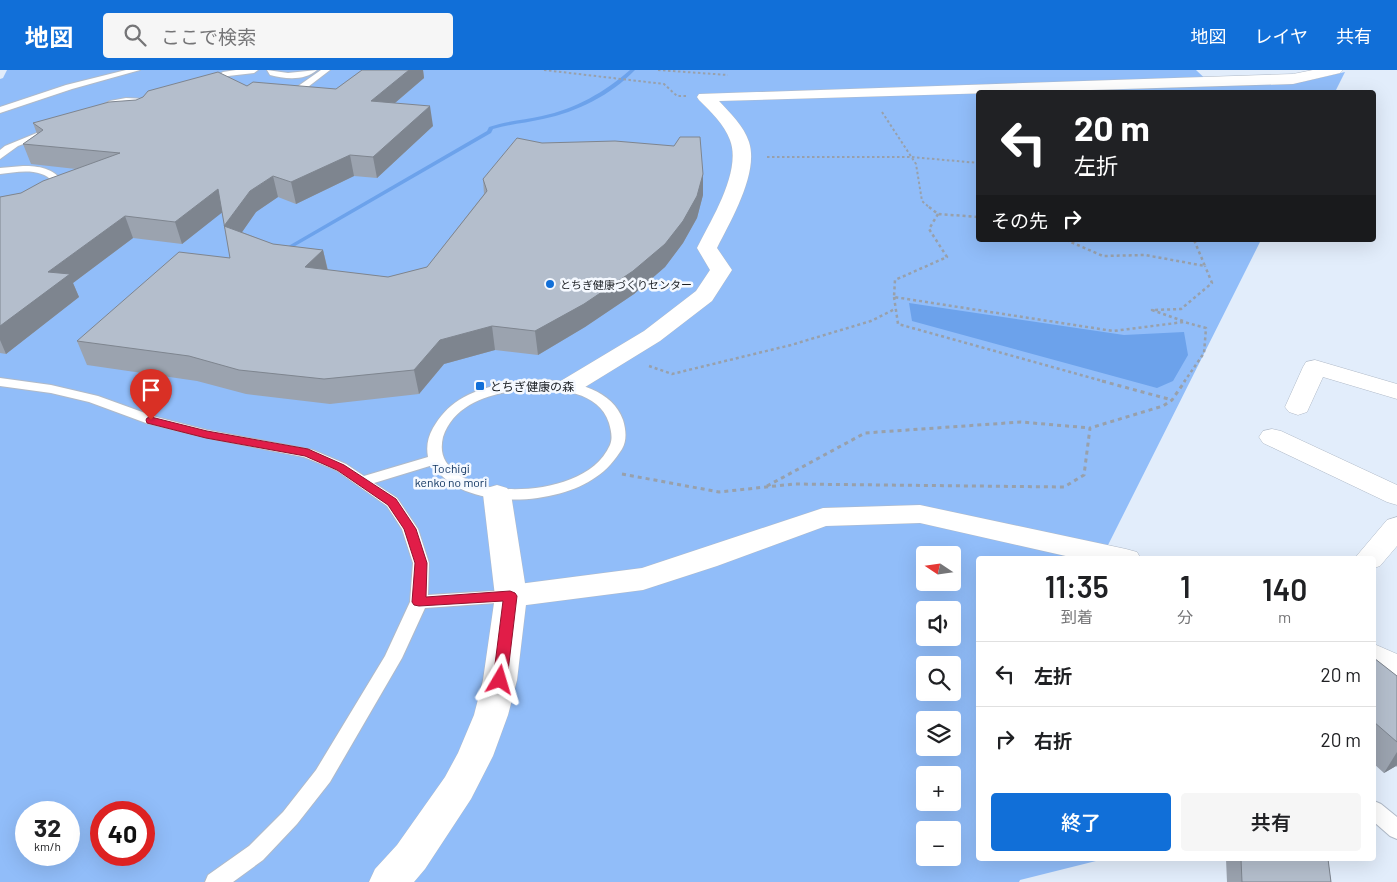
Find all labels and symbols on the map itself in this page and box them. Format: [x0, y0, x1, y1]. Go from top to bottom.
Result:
marker: とちぎ健康づくりセンター [544, 278, 556, 290]
place label: とちぎ健康づくりセンター [560, 278, 692, 291]
pin [130, 369, 172, 420]
place label: とちぎ健康の森 [490, 379, 574, 393]
marker: とちぎ健康の森 [474, 380, 486, 392]
park label: Tochigi kenko no mori [415, 461, 487, 489]
north arrow [916, 546, 961, 591]
position arrow [473, 653, 525, 705]
speed limit sign: 40 [90, 801, 155, 866]

